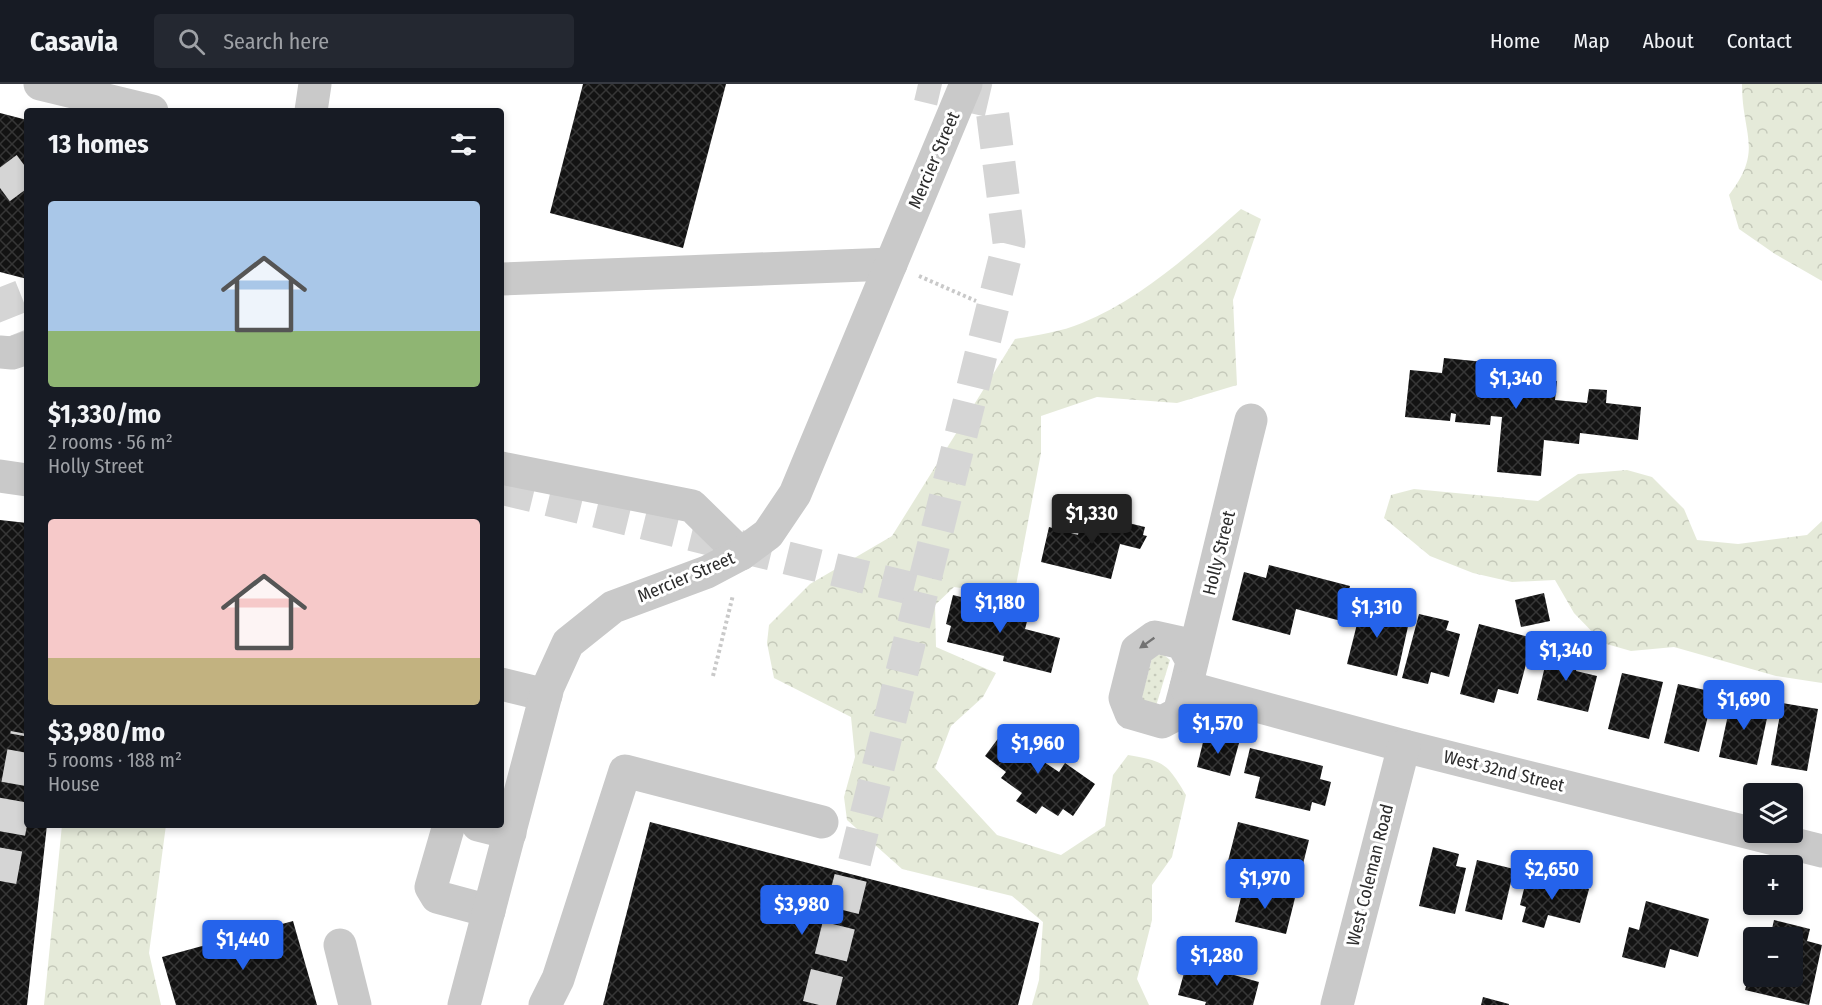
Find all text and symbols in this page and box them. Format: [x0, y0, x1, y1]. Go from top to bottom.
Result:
search box [154, 14, 574, 68]
text: Casavia [30, 25, 118, 58]
icon: search [175, 25, 208, 58]
text: Search here [223, 28, 329, 55]
text: Home [1490, 28, 1540, 54]
text: Map [1573, 28, 1610, 54]
text: About [1643, 28, 1694, 54]
text: Contact [1727, 28, 1792, 54]
street label: Mercier Street [904, 108, 964, 212]
icon: filters [447, 128, 480, 161]
text: 13 homes [48, 129, 149, 160]
icon: home [210, 240, 318, 348]
pin: $1,340 [1467, 359, 1565, 410]
text: $1,340 [1489, 366, 1543, 390]
text: $1,330/mo [48, 399, 161, 430]
text: 2 rooms · 56 m² [48, 430, 173, 454]
text: Holly Street [48, 454, 144, 478]
pin: $1,330 [1043, 494, 1141, 545]
text: $1,330 [1066, 501, 1118, 525]
street label: Holly Street [1198, 508, 1240, 597]
street label: Mercier Street [634, 547, 738, 607]
icon: home [210, 558, 318, 666]
pin: $1,180 [951, 583, 1049, 634]
pin: $1,310 [1328, 588, 1426, 639]
text: $1,180 [975, 590, 1025, 614]
text: $1,310 [1352, 595, 1402, 619]
pin: $1,340 [1517, 631, 1615, 682]
one-way arrow [1139, 637, 1155, 648]
text: $1,340 [1539, 638, 1593, 662]
pin: $1,690 [1695, 680, 1793, 731]
text: $1,690 [1717, 687, 1771, 711]
pin: $1,570 [1169, 704, 1267, 755]
text: $1,570 [1192, 711, 1244, 735]
text: $3,980/mo [48, 717, 165, 748]
pin: $1,960 [989, 724, 1087, 775]
text: $1,960 [1011, 731, 1065, 755]
street label: West 32nd Street [1441, 745, 1567, 797]
text: 5 rooms · 188 m² [48, 748, 182, 772]
text: House [48, 772, 100, 796]
map controls [1743, 783, 1803, 987]
button: layers [1743, 783, 1803, 843]
street label: West Coleman Road [1342, 802, 1398, 948]
pin: $2,650 [1503, 850, 1601, 901]
button: + [1743, 855, 1803, 915]
text: $2,650 [1525, 857, 1579, 881]
pin: $1,970 [1216, 859, 1314, 910]
text: $1,970 [1239, 866, 1291, 890]
pin: $3,980 [753, 885, 851, 936]
text: $3,980 [774, 892, 830, 916]
pin: $1,440 [194, 920, 292, 971]
text: $1,440 [216, 927, 270, 951]
button: − [1743, 927, 1803, 987]
pin: $1,280 [1168, 936, 1266, 987]
text: $1,280 [1191, 943, 1243, 967]

